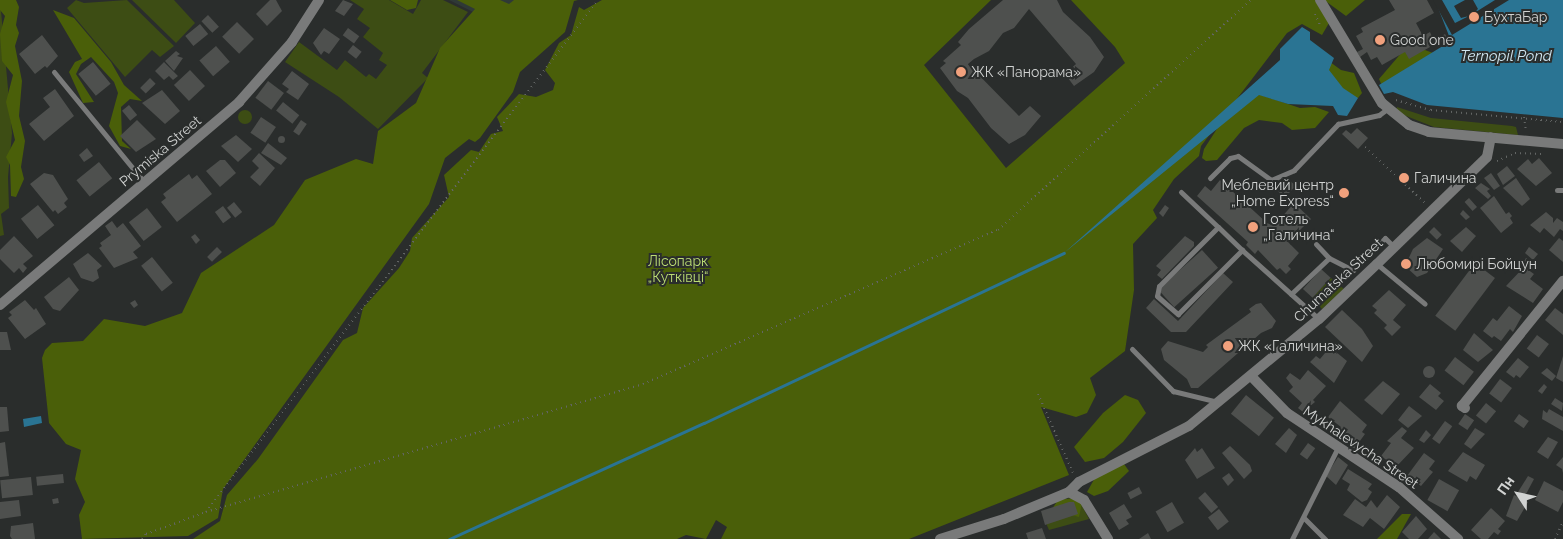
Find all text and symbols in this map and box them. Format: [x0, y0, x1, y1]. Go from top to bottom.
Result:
place label: БухтаБар [1484, 9, 1547, 25]
marker: БухтаБар [1468, 11, 1480, 23]
place label: Good one [1390, 32, 1454, 48]
marker: Good one [1374, 34, 1386, 46]
water label: Ternopil Pond [1460, 48, 1552, 66]
place label: ЖК «Панорама» [971, 64, 1081, 80]
marker: ЖК «Панорама» [955, 66, 967, 78]
street label: Prymiska Street [116, 112, 204, 190]
place label: Галичина [1414, 170, 1476, 186]
marker: Галичина [1398, 172, 1410, 184]
place label: Меблевий центр „Home Express“ [1221, 177, 1334, 210]
marker: Меблевий центр „Home Express“ [1338, 187, 1350, 199]
place label: Готель „Галичина“ [1263, 211, 1335, 243]
marker: Готель „Галичина“ [1247, 221, 1259, 233]
street label: Chumatska Street [1290, 235, 1386, 325]
park label: Лісопарк „Кутківці“ [648, 253, 708, 286]
place label: Любомирі Бойцун [1416, 256, 1537, 272]
marker: Любомирі Бойцун [1400, 258, 1412, 270]
place label: ЖК «Галичина» [1238, 338, 1343, 354]
marker: ЖК «Галичина» [1222, 340, 1234, 352]
street label: Mykhalevycha Street [1300, 402, 1422, 492]
north arrow [1493, 469, 1543, 519]
text: Пн [1494, 473, 1518, 498]

